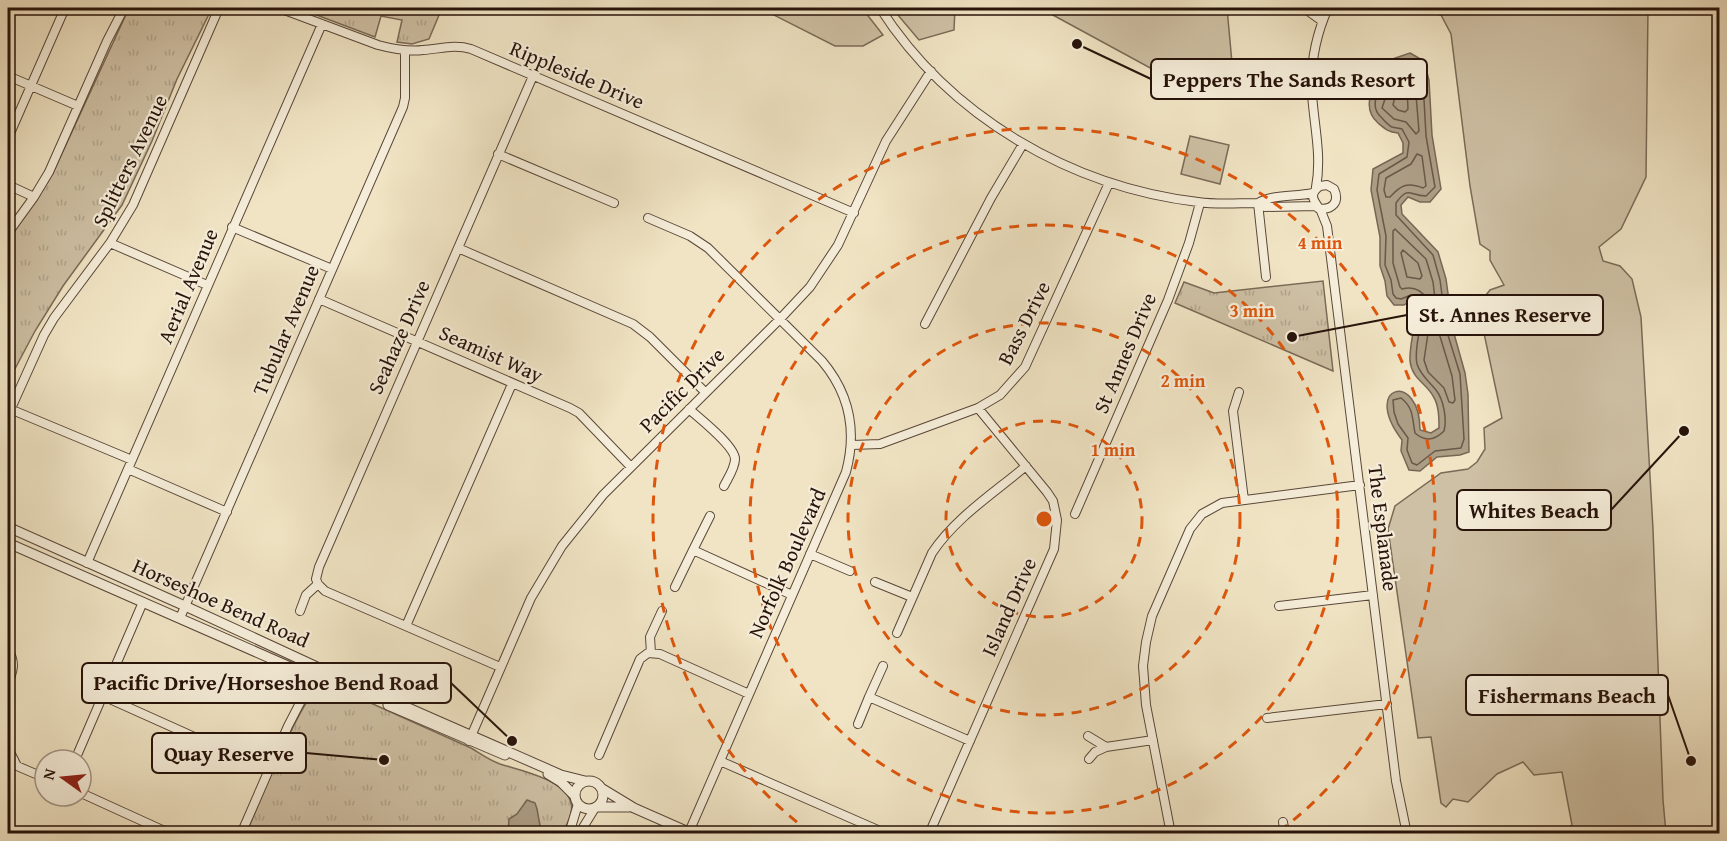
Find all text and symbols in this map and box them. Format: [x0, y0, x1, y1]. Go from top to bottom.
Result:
street label: Rippleside Drive [505, 32, 649, 117]
callout: Peppers The Sands Resort [1151, 59, 1427, 99]
text: Peppers The Sands Resort [1163, 63, 1416, 95]
street label: Splitters Avenue [84, 89, 175, 232]
street label: Aerial Avenue [149, 223, 226, 348]
text: 4 min [1298, 229, 1343, 256]
street label: Tubular Avenue [244, 260, 327, 400]
street label: Seahaze Drive [359, 274, 438, 399]
street label: Bass Drive [989, 275, 1058, 370]
street label: St Annes Drive [1085, 287, 1164, 418]
callout: St. Annes Reserve [1407, 295, 1603, 335]
text: 3 min [1230, 297, 1275, 324]
text: St. Annes Reserve [1419, 298, 1591, 330]
street label: Seamist Way [434, 317, 549, 390]
street label: Pacific Drive [632, 340, 732, 440]
text: 2 min [1161, 367, 1206, 394]
text: 1 min [1091, 436, 1136, 463]
street label: The Esplanade [1360, 463, 1407, 593]
street label: Norfolk Boulevard [740, 482, 834, 643]
callout: Whites Beach [1457, 490, 1611, 530]
text: Whites Beach [1469, 494, 1599, 526]
centre of rings [1034, 509, 1054, 529]
street label: Horseshoe Bend Road [128, 550, 315, 656]
street label: Island Drive [973, 552, 1044, 661]
callout: Pacific Drive/Horseshoe Bend Road [82, 663, 451, 703]
text: Pacific Drive/Horseshoe Bend Road [93, 666, 439, 698]
callout: Fishermans Beach [1466, 675, 1668, 715]
text: Fishermans Beach [1478, 679, 1656, 711]
callout: Quay Reserve [152, 733, 306, 773]
text: Quay Reserve [164, 737, 294, 769]
north arrow [33, 748, 93, 808]
text: N [36, 766, 62, 782]

